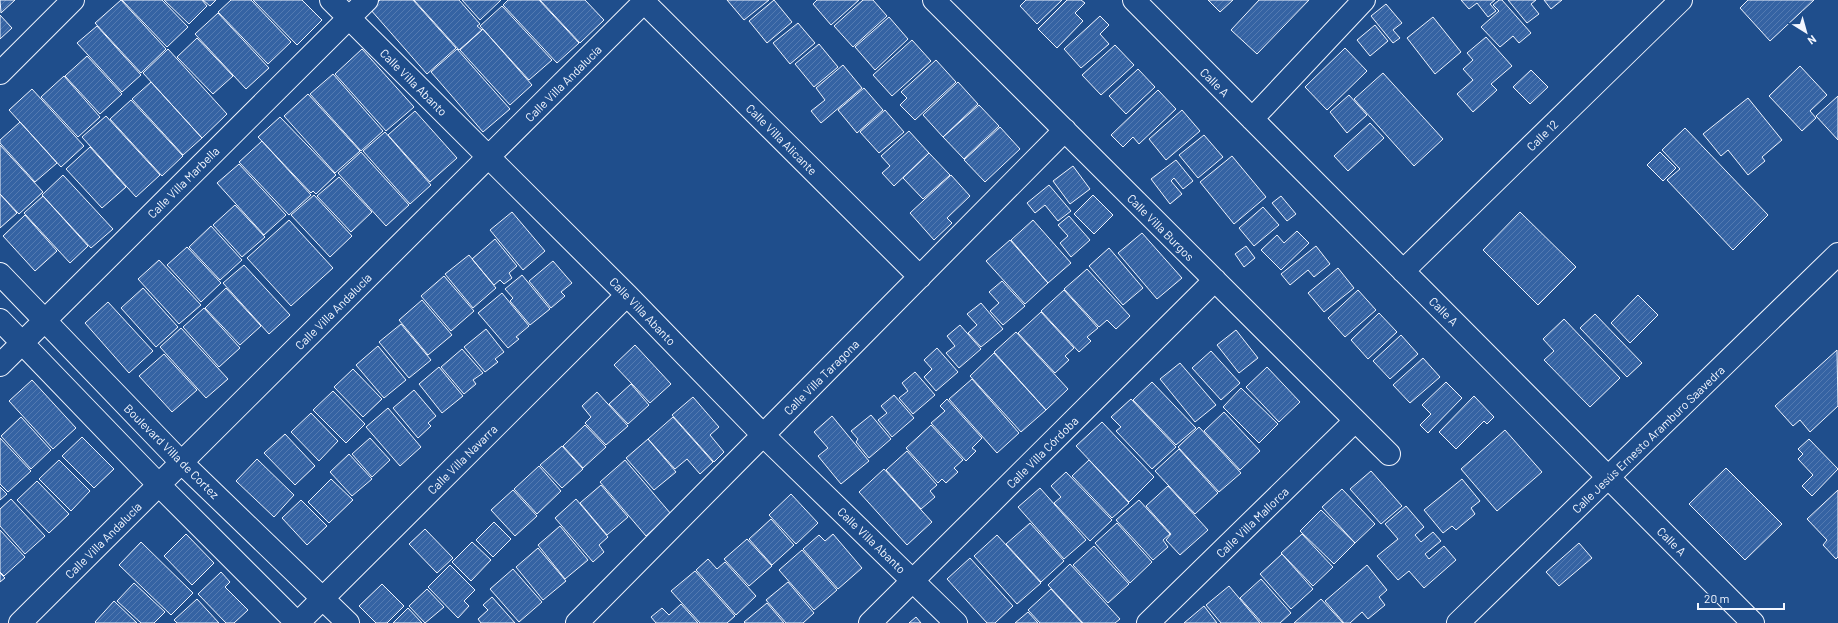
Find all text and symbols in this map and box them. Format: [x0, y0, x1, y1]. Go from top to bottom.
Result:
north arrow [1786, 12, 1826, 52]
text: N [1805, 33, 1819, 48]
street label: Calle Villa Andalucía [522, 42, 604, 124]
street label: Calle Villa Abanto [378, 46, 450, 118]
street label: Calle A [1198, 65, 1232, 99]
street label: Calle Villa Alicante [744, 101, 820, 177]
street label: Calle 12 [1523, 117, 1561, 153]
street label: Calle Villa Marbella [144, 143, 222, 221]
street label: Calle Villa Burgos [1125, 191, 1197, 263]
street label: Calle Villa Andalucía [292, 270, 374, 352]
street label: Calle Villa Abanto [607, 274, 679, 348]
street label: Calle A [1427, 294, 1461, 328]
street label: Calle Villa Taragona [780, 336, 862, 418]
street label: Calle Jesús Ernesto Aramburo Saavedra [1569, 362, 1727, 516]
street label: Boulevard Villa de Cortez [122, 401, 222, 501]
street label: Calle Villa Córdoba [1003, 413, 1081, 491]
street label: Calle Villa Navarra [424, 421, 500, 497]
street label: Calle Villa Mallorca [1213, 484, 1291, 560]
street label: Calle Villa Andalucía [62, 499, 144, 581]
street label: Calle Villa Abanto [835, 504, 909, 576]
street label: Calle A [1655, 524, 1689, 558]
scale bar [1698, 585, 1784, 611]
text: 20 m [1704, 591, 1730, 605]

